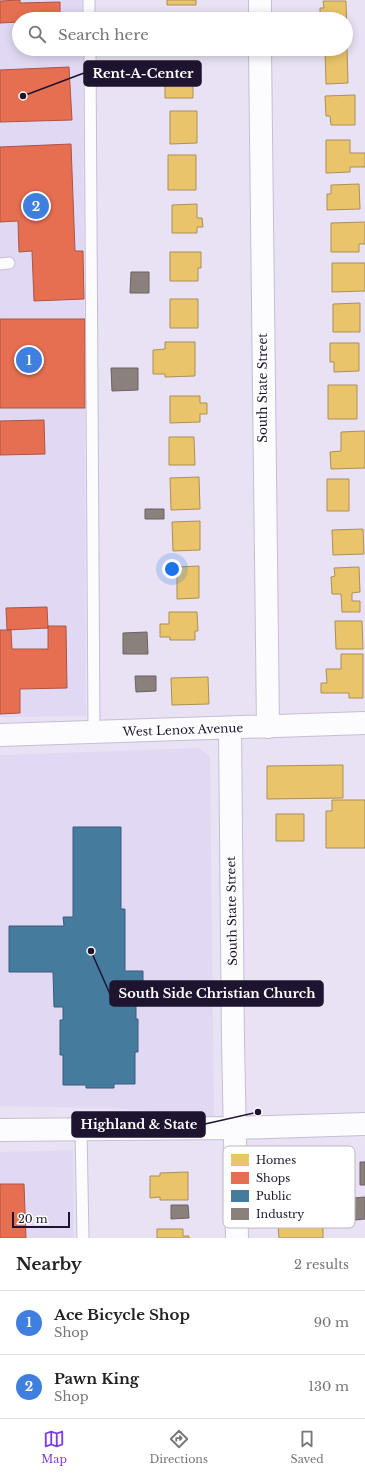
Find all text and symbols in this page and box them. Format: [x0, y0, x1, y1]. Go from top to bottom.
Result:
search box [12, 12, 353, 56]
icon: search [26, 23, 48, 45]
text: Search here [58, 25, 149, 44]
callout: Rent-A-Center [84, 61, 201, 86]
text: Rent-A-Center [92, 65, 194, 82]
pin: 2 [23, 191, 49, 221]
street label: South State Street [255, 333, 270, 443]
pin: 1 [16, 345, 42, 375]
your location [162, 559, 182, 579]
street label: West Lenox Avenue [121, 720, 244, 739]
street label: South State Street [223, 856, 240, 966]
callout: South Side Christian Church [110, 981, 323, 1006]
text: South Side Christian Church [119, 985, 316, 1002]
callout: Highland & State [72, 1112, 205, 1137]
text: Highland & State [81, 1116, 198, 1133]
legend [223, 1146, 355, 1228]
text: Homes [256, 1153, 296, 1167]
text: Shops [256, 1171, 290, 1185]
text: Public [256, 1189, 291, 1203]
text: Industry [256, 1207, 304, 1221]
scale bar [12, 1210, 70, 1229]
text: 20 m [18, 1212, 48, 1226]
text: Nearby [16, 1254, 82, 1275]
text: 2 results [294, 1256, 349, 1273]
text: Ace Bicycle Shop [54, 1305, 190, 1324]
text: 1 [26, 1314, 32, 1331]
text: 90 m [314, 1314, 349, 1331]
text: Shop [54, 1324, 89, 1341]
text: Pawn King [54, 1369, 139, 1388]
text: 2 [25, 1378, 33, 1395]
text: 130 m [308, 1378, 349, 1395]
text: Shop [54, 1388, 89, 1405]
tab: Map [41, 1428, 67, 1466]
tab: Directions [149, 1428, 208, 1466]
tab: Saved [291, 1428, 324, 1466]

